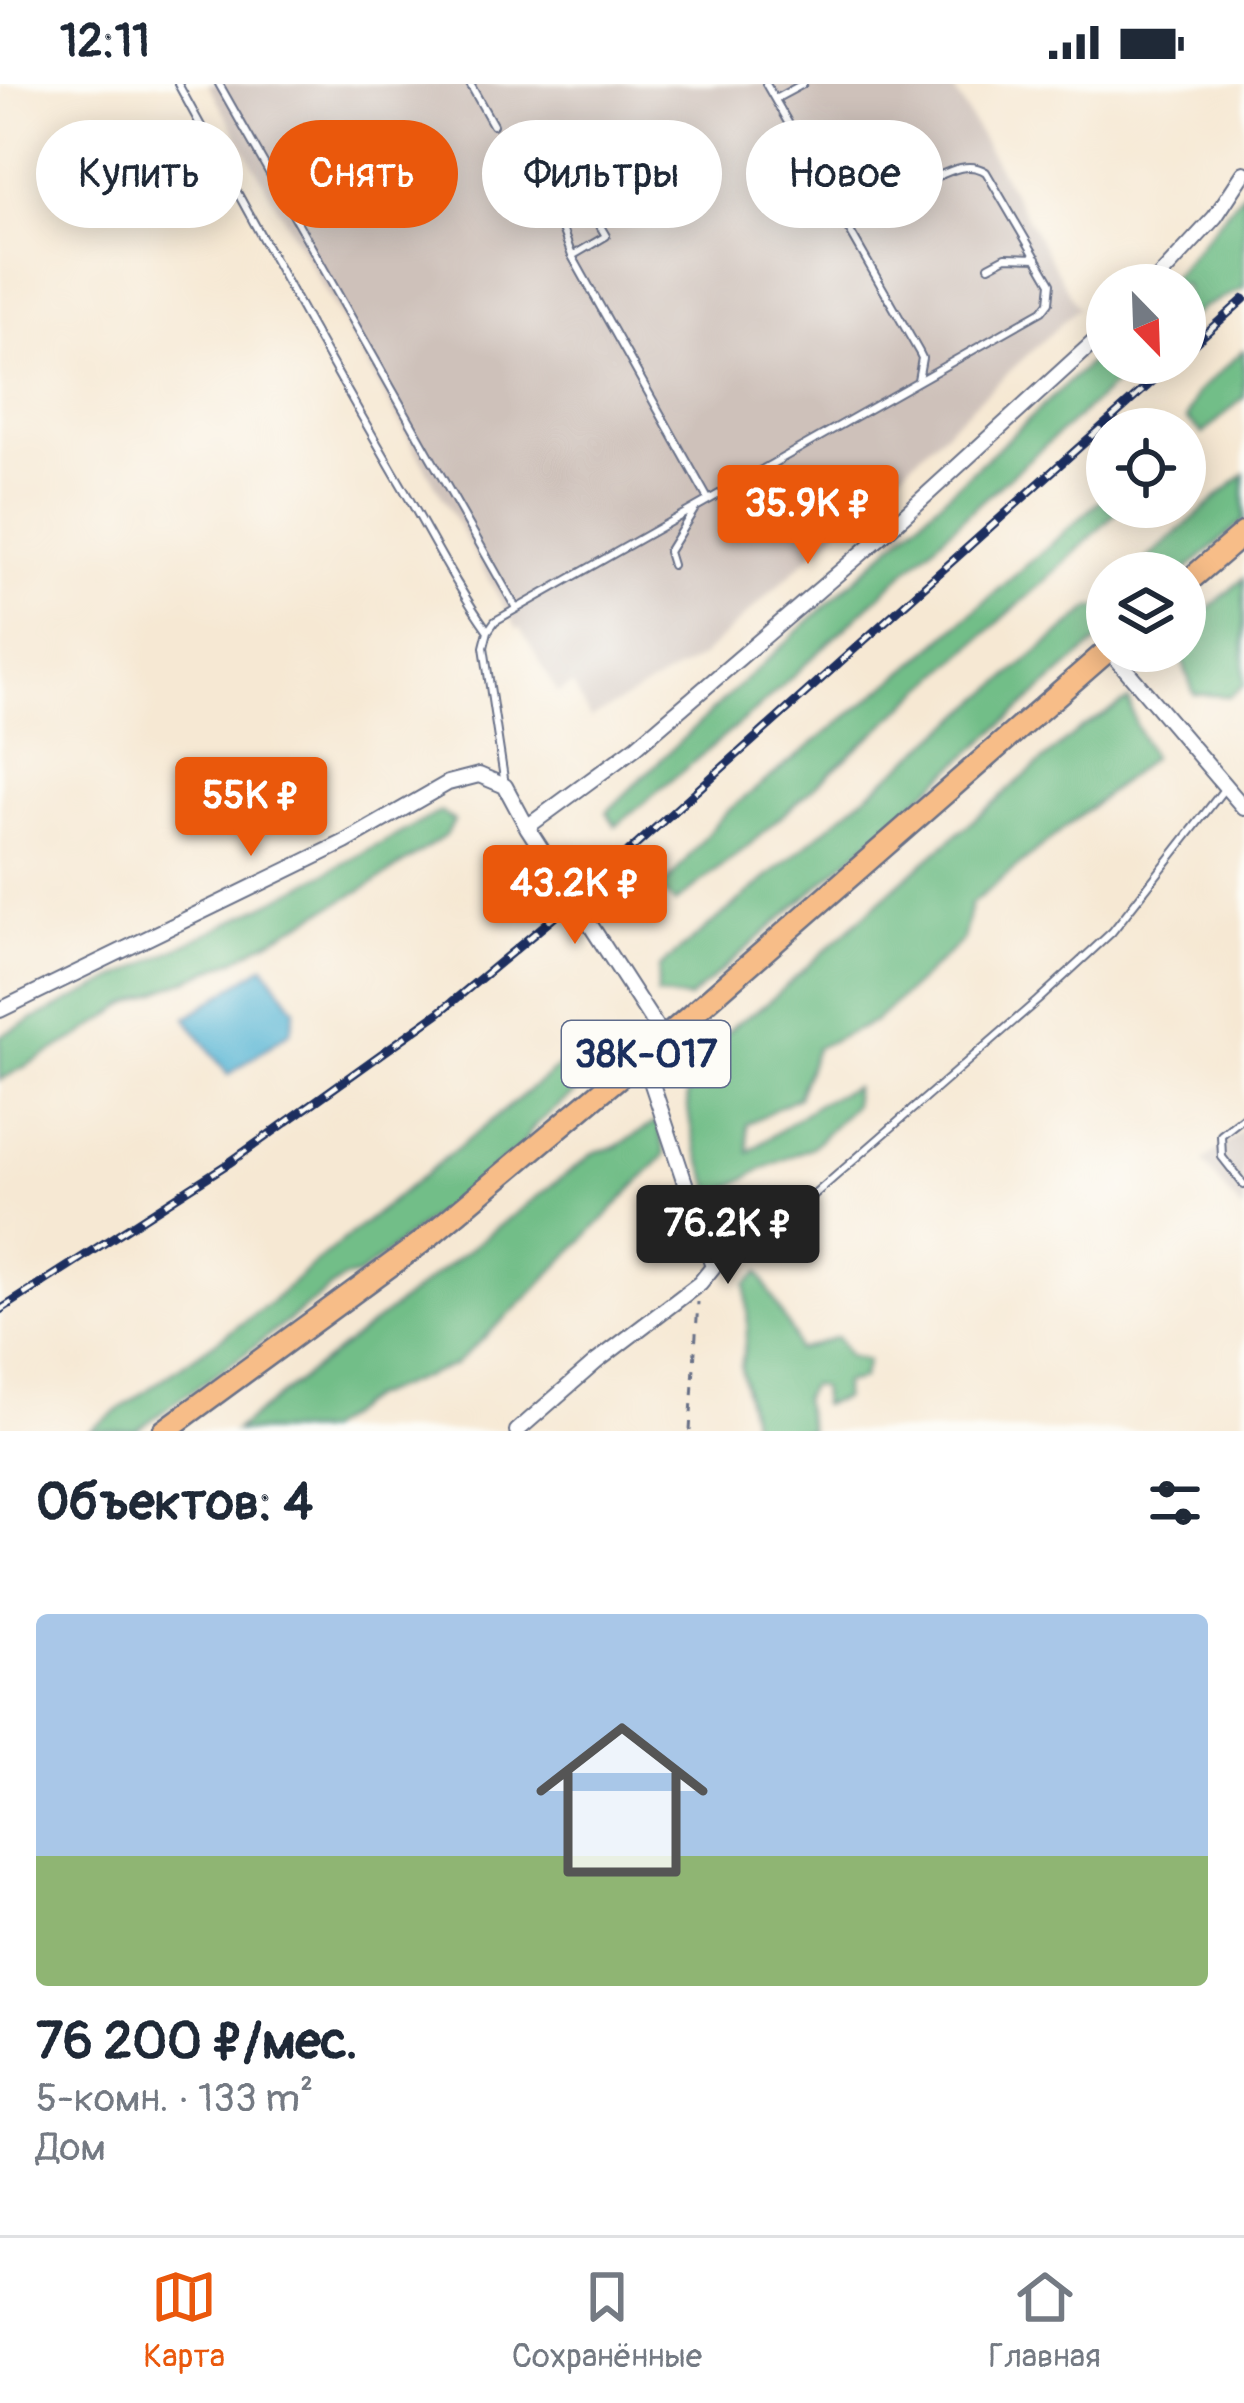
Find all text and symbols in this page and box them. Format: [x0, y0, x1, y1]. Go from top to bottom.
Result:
text: 12:11 [60, 14, 150, 70]
chip: Купить [36, 120, 243, 228]
chip: Снять [267, 120, 458, 228]
chip: Фильтры [482, 120, 722, 228]
chip: Новое [746, 120, 943, 228]
north arrow [1086, 264, 1206, 384]
map controls [1086, 264, 1206, 672]
button: locate [1086, 408, 1206, 528]
pin: 35.9K ₽ [697, 465, 919, 567]
text: 35.9K ₽ [745, 479, 871, 528]
button: layers [1086, 552, 1206, 672]
pin: 55K ₽ [167, 757, 335, 859]
text: 55K ₽ [202, 771, 300, 820]
pin: 43.2K ₽ [464, 845, 686, 947]
text: 43.2K ₽ [510, 859, 640, 908]
road number: 38К-017 [562, 1021, 730, 1087]
pin: 76.2K ₽ [617, 1185, 839, 1287]
text: 76.2K ₽ [663, 1199, 793, 1248]
icon: filters [1142, 1470, 1208, 1536]
text: Объектов: 4 [36, 1471, 313, 1535]
icon: home [514, 1692, 730, 1908]
text: 76 200 ₽/мес. [36, 2010, 358, 2074]
text: 5-комн. · 133 m² [36, 2074, 313, 2123]
text: Дом [36, 2123, 106, 2172]
tab: Карта [143, 2264, 225, 2377]
tab: Сохранённые [512, 2264, 702, 2377]
tab: Главная [989, 2264, 1101, 2377]

